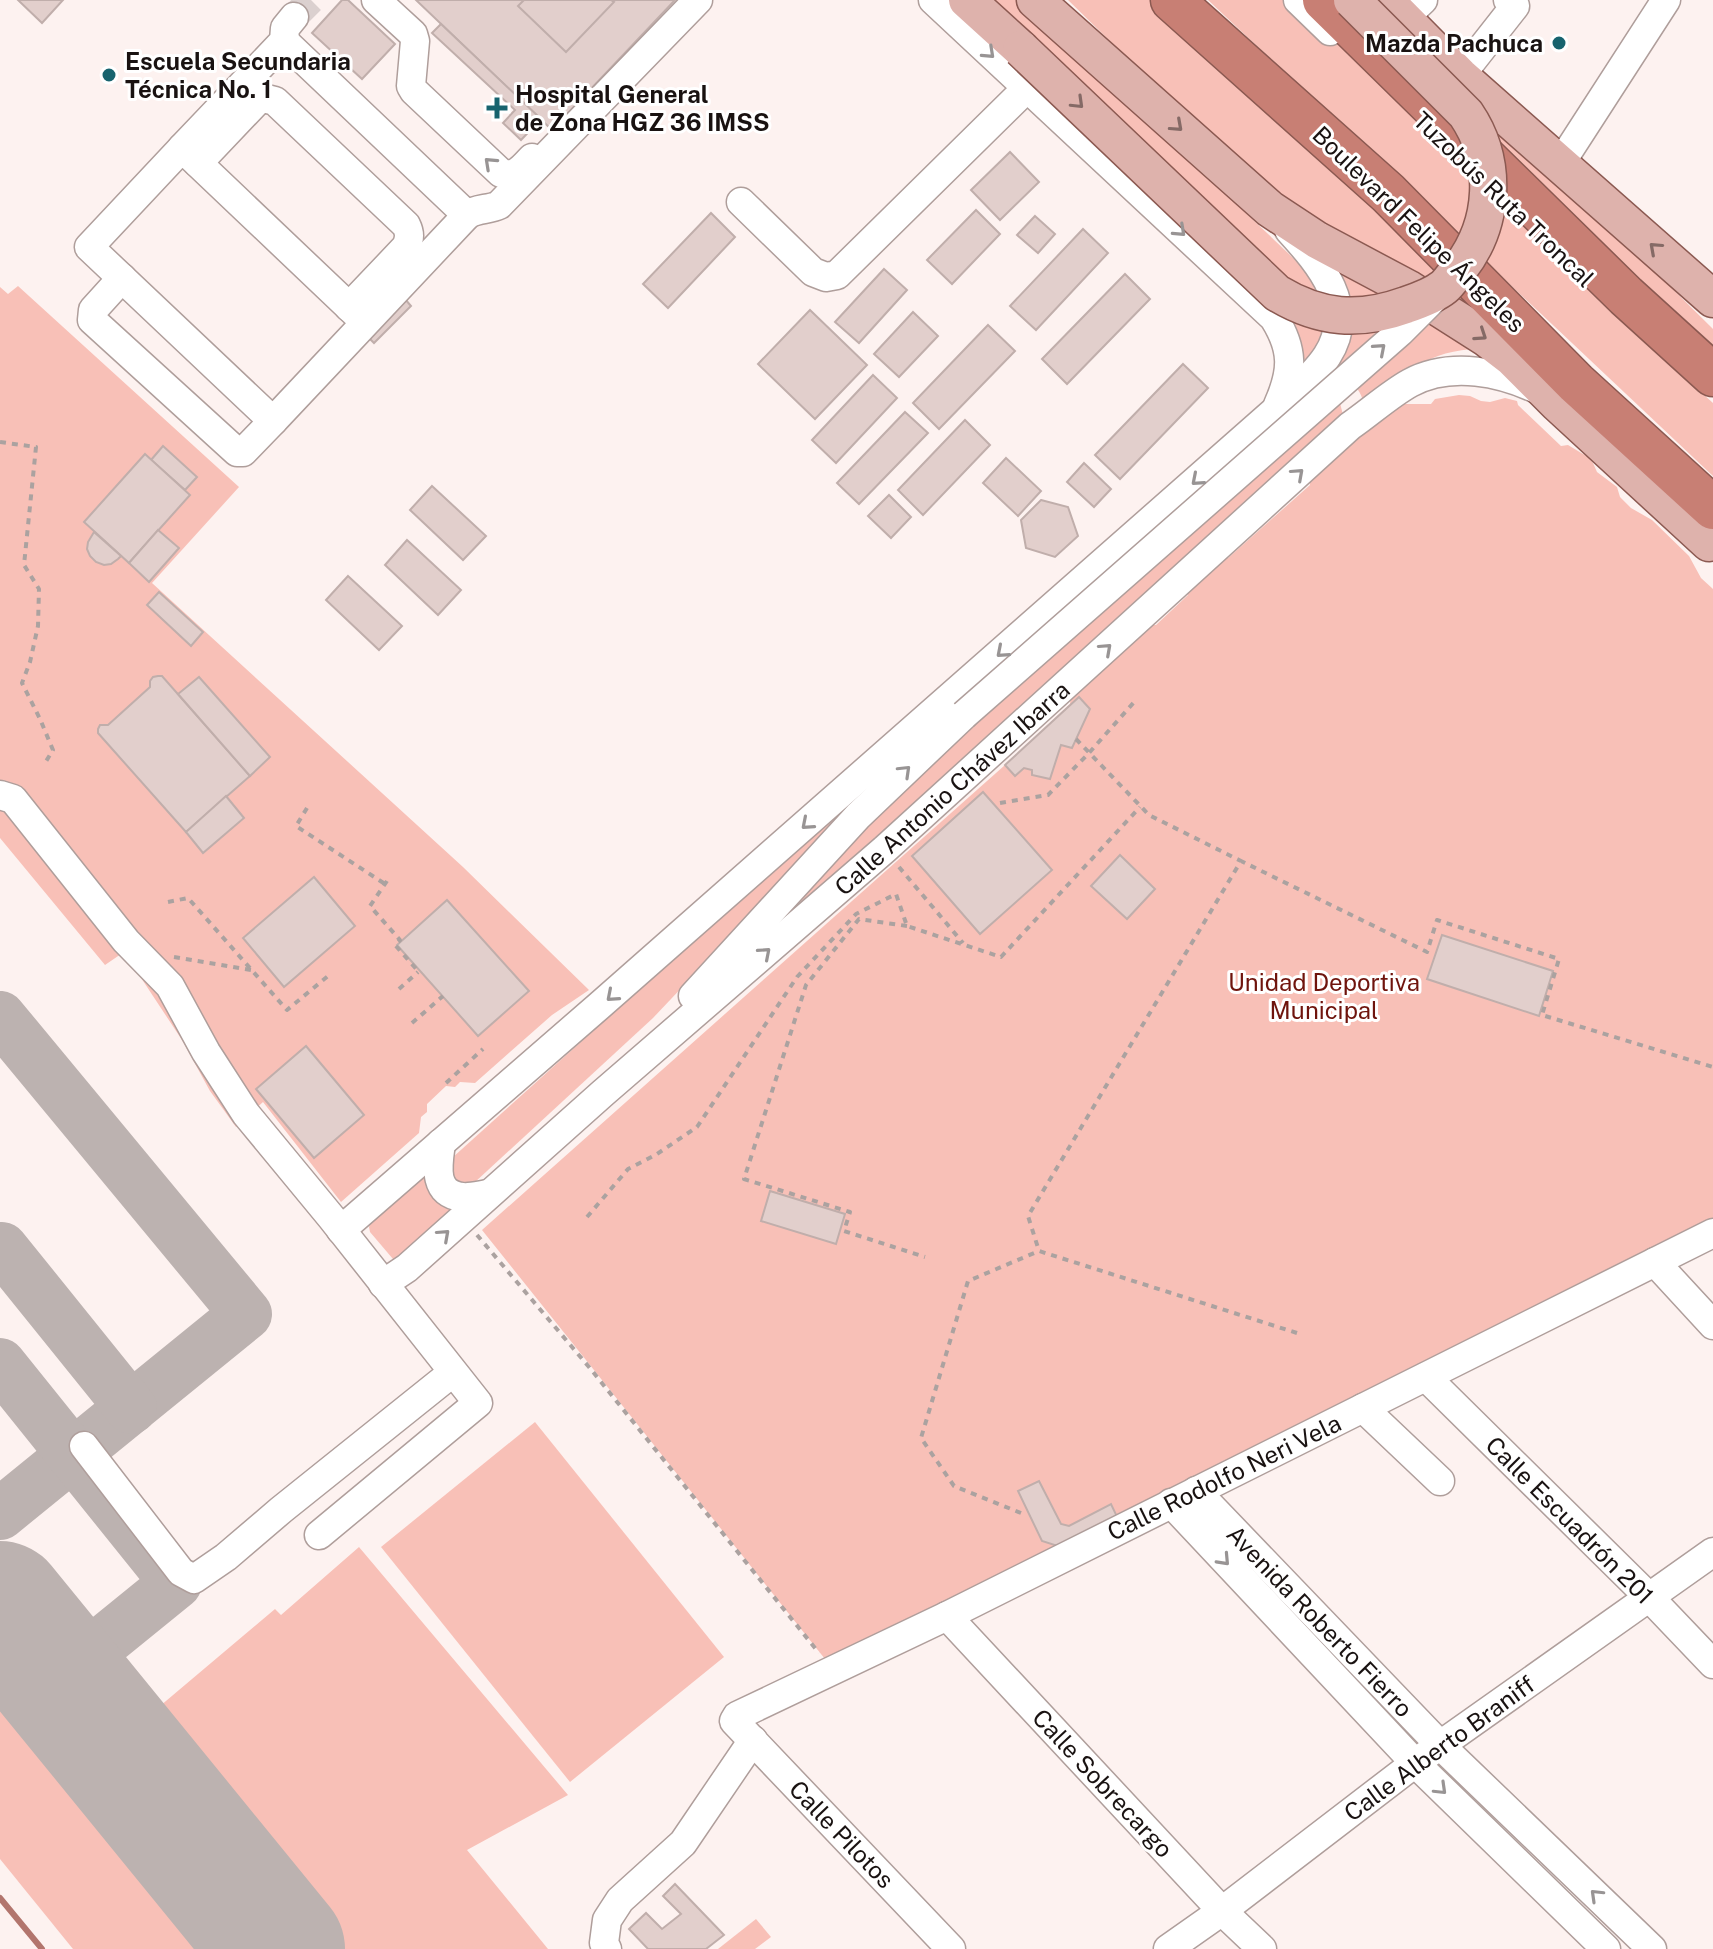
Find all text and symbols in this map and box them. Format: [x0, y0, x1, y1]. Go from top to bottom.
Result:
place label: Mazda Pachuca [1365, 29, 1543, 57]
marker: Mazda Pachuca [1550, 34, 1568, 52]
one-way arrow [980, 44, 995, 58]
place label: Escuela Secundaria Técnica No. 1 [125, 47, 351, 103]
marker: Escuela Secundaria Técnica No. 1 [100, 66, 118, 84]
place label: Hospital General de Zona HGZ 36 IMSS [515, 80, 770, 136]
one-way arrow [1069, 93, 1083, 108]
marker: Hospital General de Zona HGZ 36 IMSS [486, 97, 508, 119]
street label: Tuzobús Ruta Troncal [1408, 106, 1600, 292]
one-way arrow [1167, 116, 1182, 131]
street label: Boulevard Felipe Ángeles [1307, 120, 1531, 338]
one-way arrow [485, 157, 499, 172]
one-way arrow [1170, 221, 1185, 235]
one-way arrow [1649, 243, 1664, 257]
one-way arrow [1472, 325, 1486, 340]
one-way arrow [1370, 344, 1385, 359]
one-way arrow [1289, 469, 1303, 484]
one-way arrow [1191, 470, 1206, 485]
one-way arrow [996, 642, 1011, 657]
one-way arrow [1096, 645, 1111, 659]
street label: Calle Antonio Chávez Ibarra [829, 675, 1075, 901]
one-way arrow [896, 766, 910, 780]
one-way arrow [801, 814, 816, 828]
one-way arrow [756, 948, 771, 963]
park label: Unidad Deportiva Municipal [1228, 968, 1420, 1024]
one-way arrow [606, 986, 621, 1000]
one-way arrow [434, 1231, 449, 1245]
street label: Calle Rodolfo Neri Vela [1103, 1408, 1345, 1546]
street label: Calle Escuadrón 201 [1480, 1430, 1660, 1610]
street label: Avenida Roberto Fierro [1221, 1520, 1419, 1722]
one-way arrow [1215, 1550, 1229, 1565]
street label: Calle Alberto Braniff [1338, 1670, 1540, 1826]
street label: Calle Sobrecargo [1027, 1703, 1179, 1863]
street label: Calle Pilotos [784, 1775, 900, 1893]
one-way arrow [1432, 1780, 1446, 1794]
one-way arrow [1591, 1890, 1605, 1904]

